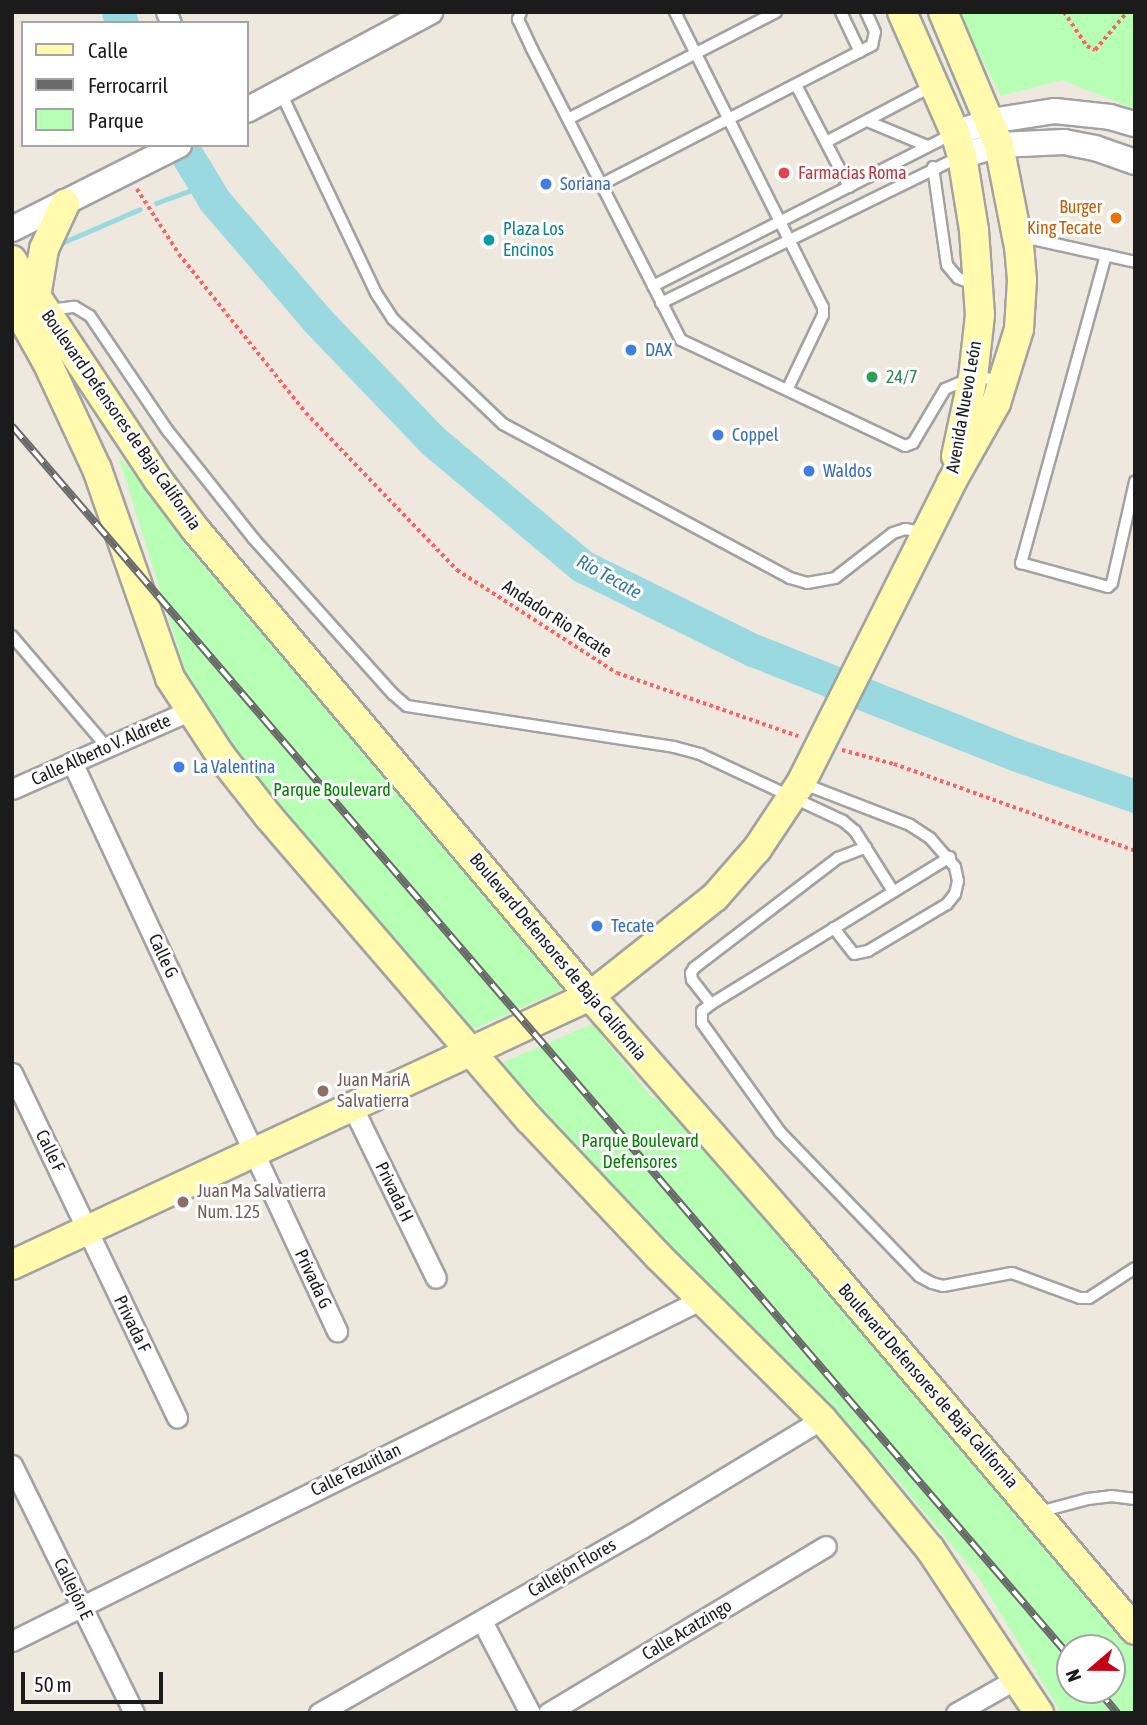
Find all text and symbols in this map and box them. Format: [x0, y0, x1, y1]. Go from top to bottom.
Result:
legend [21, 21, 248, 147]
text: Calle [88, 38, 128, 62]
text: Ferrocarril [88, 73, 168, 97]
text: Parque [88, 108, 143, 132]
place label: Farmacias Roma [798, 162, 907, 184]
marker: Farmacias Roma [776, 165, 792, 181]
place label: Soriana [560, 173, 611, 195]
marker: Soriana [538, 176, 554, 192]
place label: Burger King Tecate [1027, 197, 1102, 240]
marker: Burger King Tecate [1108, 210, 1124, 226]
place label: Plaza Los Encinos [503, 219, 564, 262]
marker: Plaza Los Encinos [481, 232, 497, 248]
street label: Boulevard Defensores de Baja California [36, 306, 206, 534]
place label: DAX [645, 339, 672, 361]
street label: Avenida Nuevo León [942, 339, 986, 475]
marker: DAX [623, 342, 639, 358]
place label: 24/7 [886, 366, 917, 388]
marker: 24/7 [864, 369, 880, 385]
place label: Coppel [732, 424, 779, 446]
marker: Coppel [710, 427, 726, 443]
place label: Waldos [823, 460, 872, 482]
marker: Waldos [801, 463, 817, 479]
water label: Río Tecate [573, 550, 645, 604]
street label: Andador Rio Tecate [498, 576, 616, 662]
street label: Calle Alberto V. Aldrete [28, 710, 174, 790]
place label: La Valentina [193, 756, 275, 778]
marker: La Valentina [171, 759, 187, 775]
park label: Parque Boulevard [273, 779, 391, 801]
street label: Boulevard Defensores de Baja California [465, 849, 651, 1065]
place label: Tecate [611, 915, 654, 937]
marker: Tecate [589, 918, 605, 934]
street label: Calle G [143, 931, 183, 981]
place label: Juan MariA Salvatierra [337, 1070, 410, 1112]
marker: Juan MariA Salvatierra [315, 1083, 331, 1099]
street label: Calle F [31, 1127, 69, 1175]
park label: Parque Boulevard Defensores [581, 1131, 699, 1174]
street label: Privada H [370, 1159, 418, 1225]
place label: Juan Ma Salvatierra Num. 125 [197, 1181, 326, 1224]
marker: Juan Ma Salvatierra Num. 125 [175, 1194, 191, 1210]
street label: Privada G [290, 1246, 336, 1312]
street label: Boulevard Defensores de Baja California [833, 1279, 1023, 1493]
street label: Privada F [109, 1292, 155, 1356]
street label: Calle Tezuitlan [307, 1439, 405, 1501]
street label: Callejón Flores [524, 1534, 620, 1602]
street label: Callejón E [49, 1555, 97, 1623]
street label: Calle Acatzingo [638, 1595, 736, 1665]
north arrow [1056, 1634, 1126, 1704]
scale bar [24, 1658, 166, 1702]
text: N [1061, 1666, 1085, 1685]
text: 50 m [34, 1672, 72, 1696]

